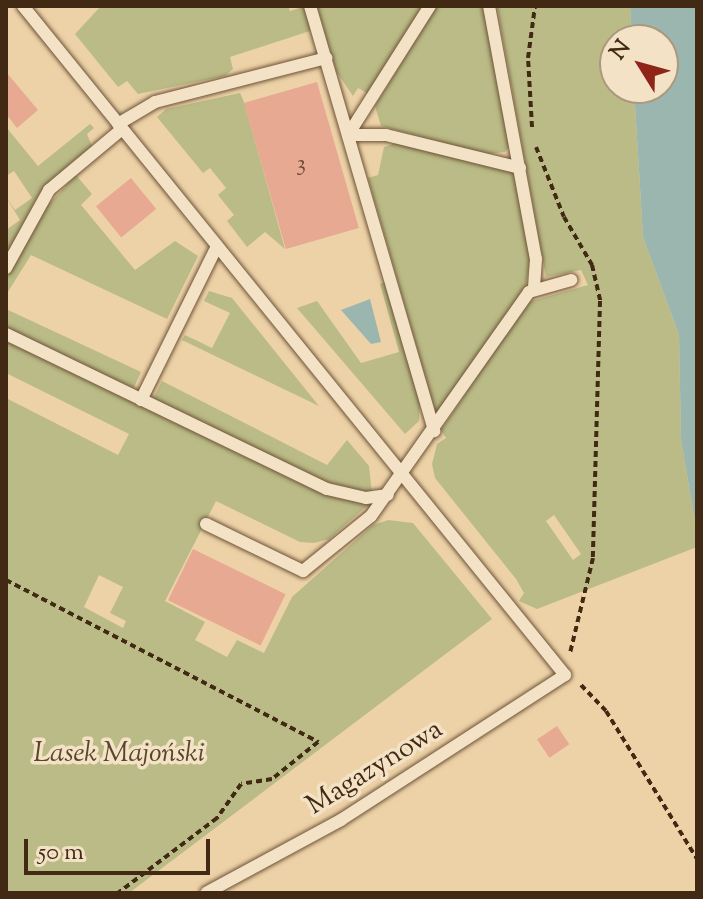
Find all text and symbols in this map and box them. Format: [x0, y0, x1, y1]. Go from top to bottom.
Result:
north arrow [599, 24, 679, 104]
text: N [603, 34, 639, 67]
house number: 3 [296, 151, 306, 179]
street label: Magazynowa [301, 713, 449, 823]
park label: Lasek Majoński [33, 737, 205, 771]
scale bar [28, 823, 214, 873]
text: 50 m [38, 836, 84, 870]

